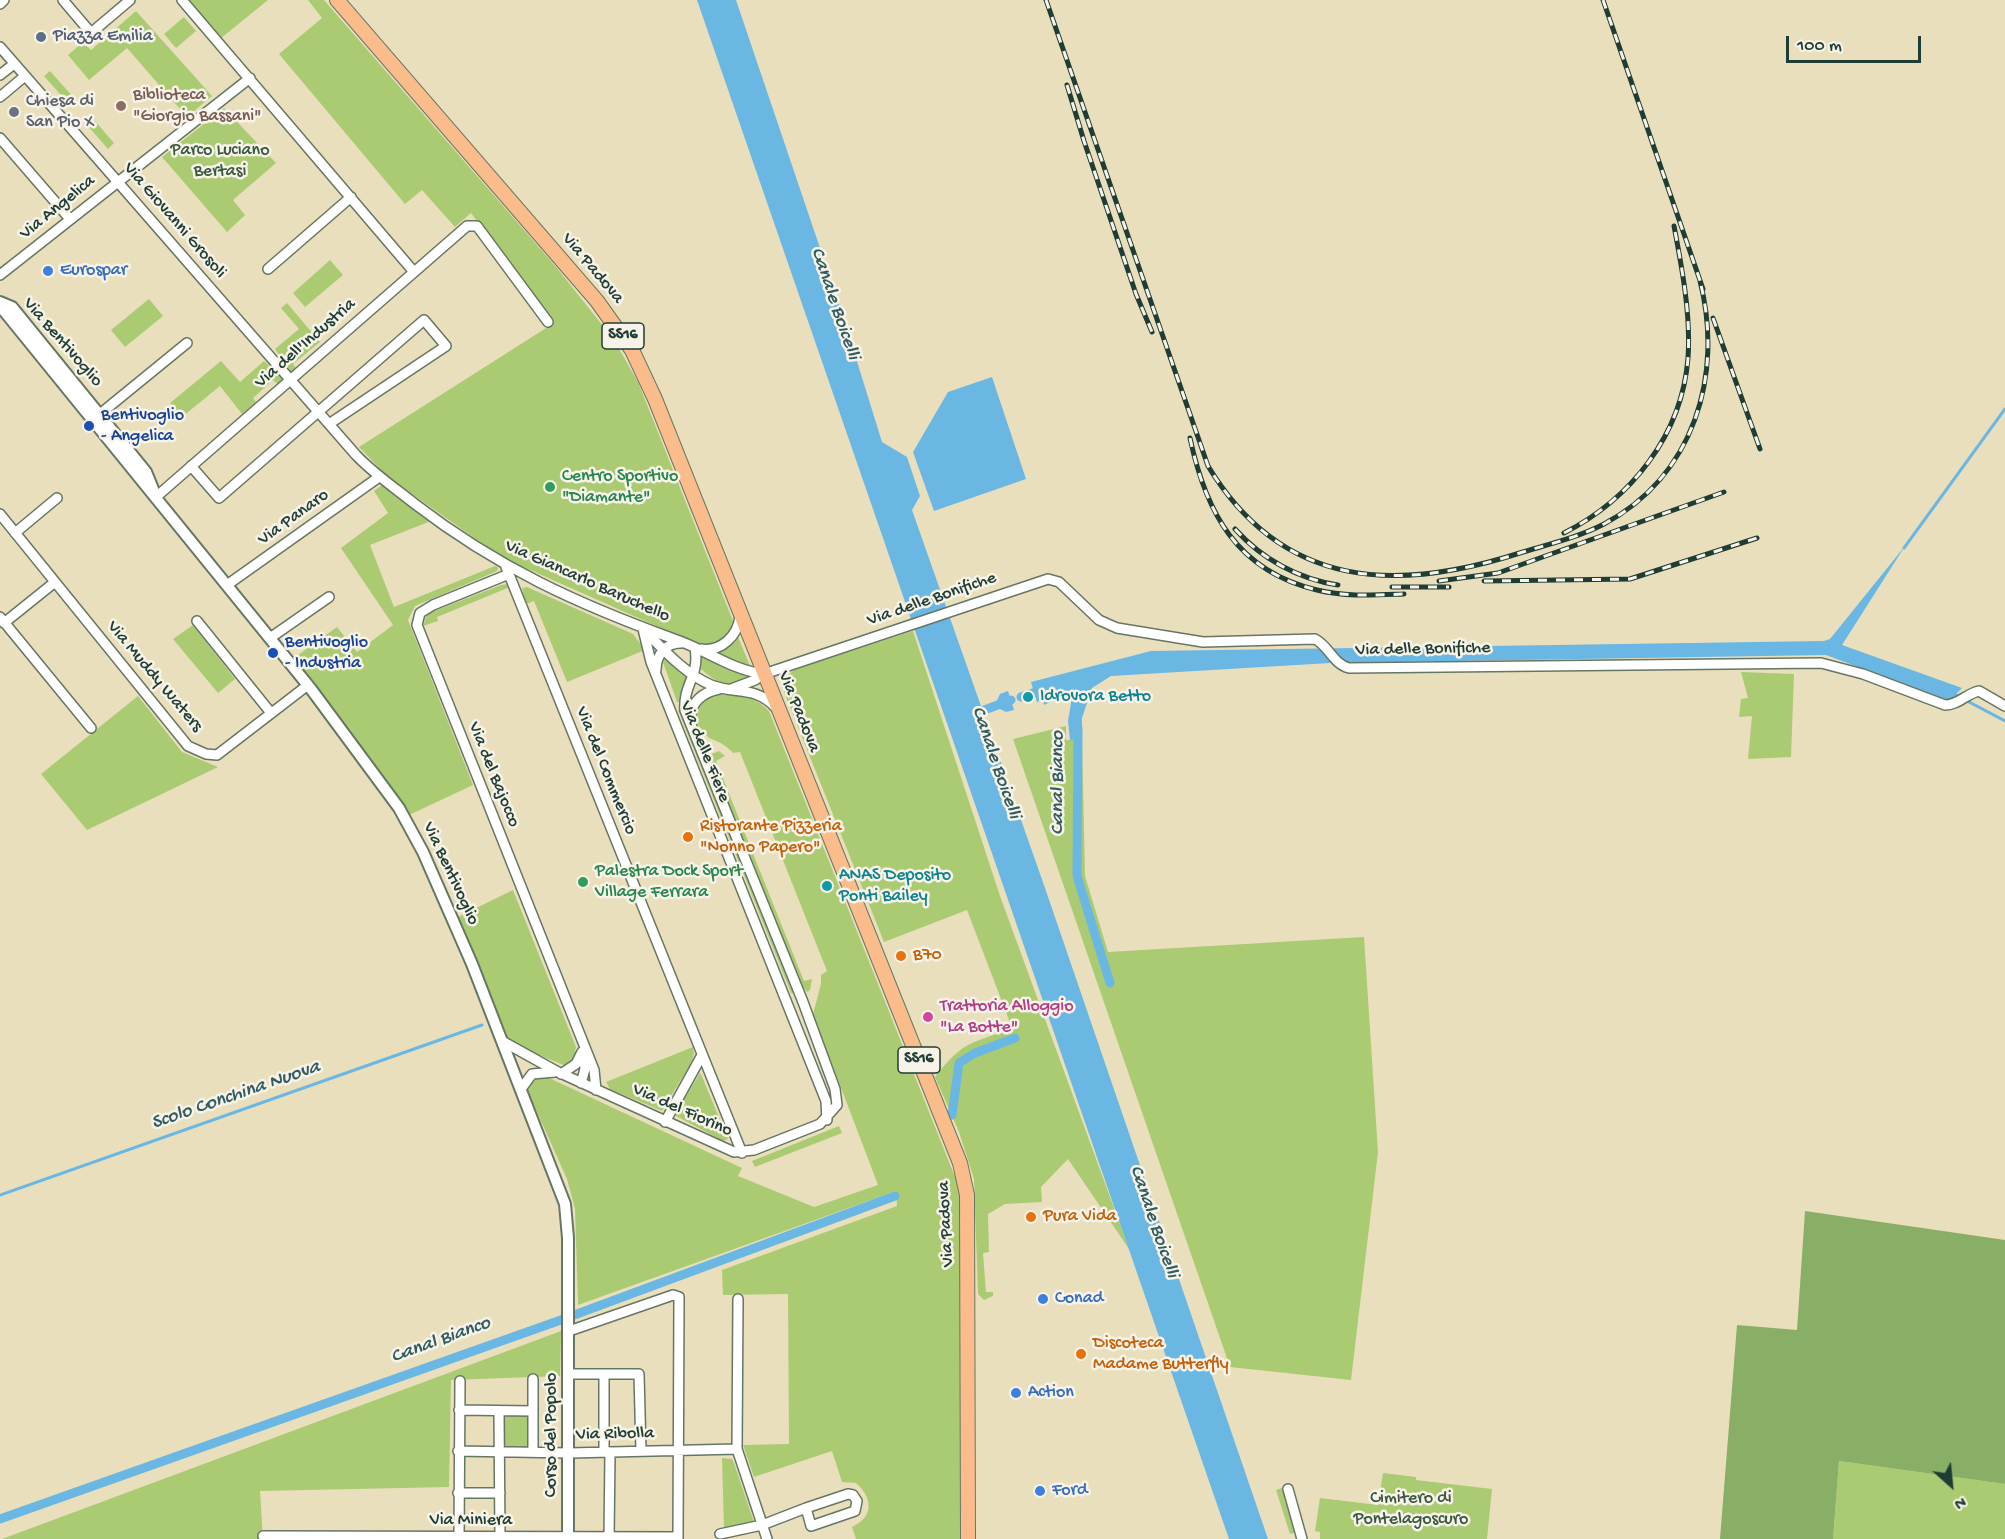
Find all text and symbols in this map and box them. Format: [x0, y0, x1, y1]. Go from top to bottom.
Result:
scale bar [1789, 24, 1924, 62]
place label: Piazza Emilia [53, 26, 153, 48]
marker: Piazza Emilia [34, 30, 48, 44]
text: 100 m [1797, 36, 1842, 57]
place label: Biblioteca "Giorgio Bassani" [133, 85, 262, 128]
place label: Chiesa di San Pio X [26, 91, 94, 134]
marker: Biblioteca "Giorgio Bassani" [114, 99, 128, 113]
marker: Chiesa di San Pio X [7, 105, 21, 119]
park label: Parco Luciano Bertasi [171, 140, 269, 182]
street label: Via Giovanni Grosoli [118, 158, 230, 284]
street label: Via Angelica [16, 171, 100, 245]
street label: Via Padova [556, 229, 628, 309]
water label: Canale Boicelli [804, 245, 864, 363]
place label: Eurospar [60, 260, 127, 282]
marker: Eurospar [41, 264, 55, 278]
street label: Via Bentivoglio [17, 294, 107, 392]
street label: Via dell'Industria [251, 294, 361, 394]
road number: SS16 [602, 323, 644, 349]
place label: Bentivoglio - Angelica [101, 405, 184, 448]
marker: Bentivoglio - Angelica [82, 419, 96, 433]
place label: Centro Sportivo "Diamante" [562, 466, 678, 508]
marker: Centro Sportivo "Diamante" [543, 480, 557, 494]
street label: Via Panaro [254, 485, 334, 551]
street label: Via Giancarlo Baruchello [501, 536, 673, 628]
street label: Via delle Bonifiche [865, 568, 999, 632]
street label: Via Muddy Waters [101, 617, 207, 737]
place label: Bentivoglio - Industria [285, 632, 368, 674]
street label: Via delle Bonifiche [1355, 638, 1491, 662]
marker: Bentivoglio - Industria [266, 646, 280, 660]
street label: Via Padova [772, 668, 824, 756]
place label: Idrovora Betto [1040, 686, 1151, 708]
marker: Idrovora Betto [1021, 690, 1035, 704]
street label: Via delle Fiere [674, 698, 734, 806]
street label: Via del Commercio [570, 704, 640, 838]
water label: Canale Boicelli [965, 704, 1025, 822]
street label: Via del Bajocco [462, 719, 524, 831]
water label: Canal Bianco [1047, 731, 1071, 835]
place label: Ristorante Pizzeria "Nonno Papero" [700, 816, 842, 858]
street label: Via Bentivoglio [417, 819, 483, 929]
marker: Ristorante Pizzeria "Nonno Papero" [681, 830, 695, 844]
place label: Palestra Dock Sport Village Ferrara [595, 861, 743, 904]
place label: ANAS Deposito Ponti Bailey [839, 865, 951, 908]
marker: Palestra Dock Sport Village Ferrara [576, 875, 590, 889]
marker: ANAS Deposito Ponti Bailey [820, 879, 834, 893]
place label: B70 [913, 945, 942, 967]
marker: B70 [894, 949, 908, 963]
place label: Trattoria Alloggio "La Botte" [940, 996, 1073, 1038]
marker: Trattoria Alloggio "La Botte" [921, 1010, 935, 1024]
road number: SS16 [898, 1047, 940, 1073]
water label: Scolo Conchina Nuova [149, 1056, 323, 1136]
street label: Via del Fiorino [629, 1079, 735, 1143]
water label: Canale Boicelli [1123, 1163, 1183, 1281]
street label: Via Padova [934, 1181, 960, 1267]
place label: Pura Vida [1043, 1206, 1116, 1228]
marker: Pura Vida [1024, 1210, 1038, 1224]
place label: Conad [1055, 1288, 1103, 1310]
marker: Conad [1036, 1292, 1050, 1306]
water label: Canal Bianco [388, 1312, 494, 1370]
place label: Discoteca Madame Butterfly [1093, 1333, 1229, 1376]
marker: Discoteca Madame Butterfly [1074, 1347, 1088, 1361]
street label: Corso del Popolo [541, 1373, 563, 1497]
place label: Action [1028, 1382, 1074, 1404]
marker: Action [1009, 1386, 1023, 1400]
street label: Via Ribolla [576, 1424, 654, 1446]
north arrow [1921, 1455, 1981, 1515]
place label: Ford [1052, 1480, 1087, 1502]
marker: Ford [1033, 1484, 1047, 1498]
park label: Cimitero di Pontelagoscuro [1354, 1488, 1468, 1530]
text: N [1950, 1491, 1968, 1512]
street label: Via Miniera [430, 1510, 512, 1532]

